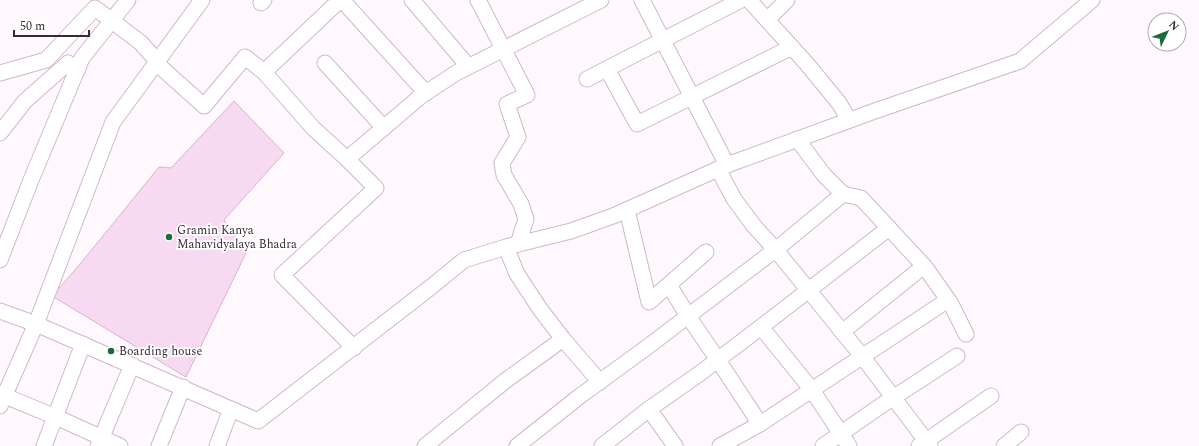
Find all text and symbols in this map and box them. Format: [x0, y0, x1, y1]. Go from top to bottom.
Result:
scale bar [14, 12, 89, 38]
north arrow [1147, 12, 1187, 52]
text: N [1165, 16, 1183, 35]
text: 50 m [20, 17, 45, 36]
place label: Gramin Kanya Mahavidyalaya Bhadra [177, 221, 297, 254]
marker: Gramin Kanya Mahavidyalaya Bhadra [164, 232, 174, 242]
place label: Boarding house [119, 342, 203, 361]
marker: Boarding house [106, 346, 116, 356]

